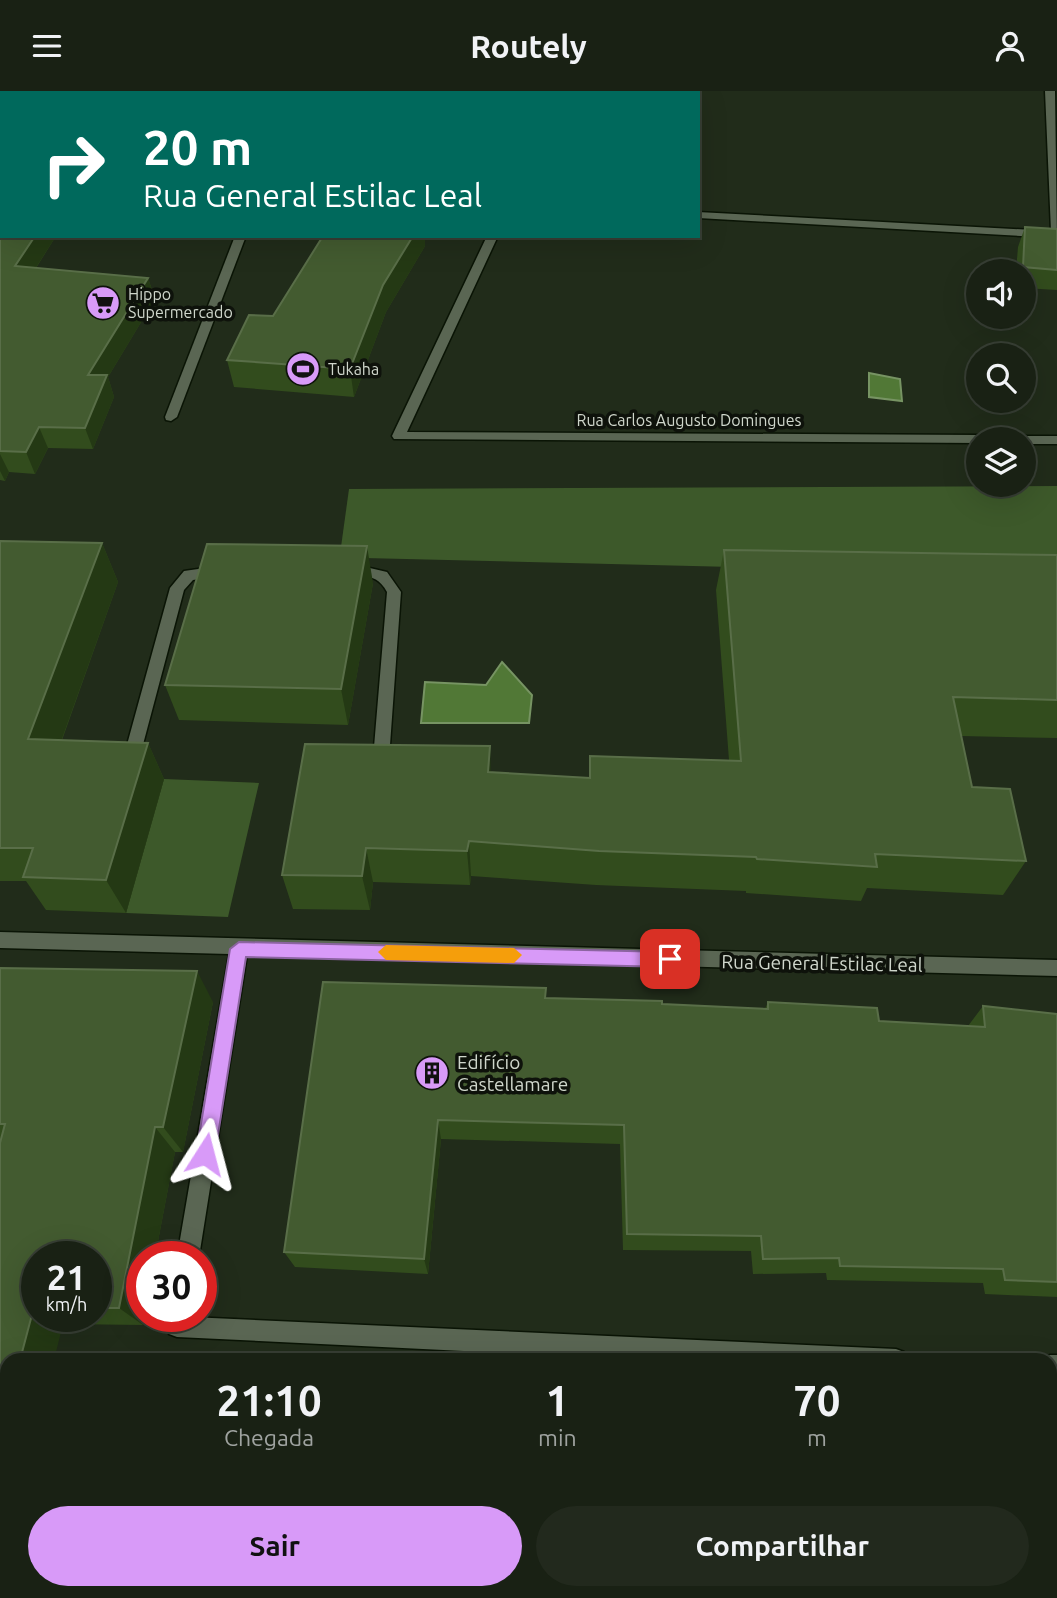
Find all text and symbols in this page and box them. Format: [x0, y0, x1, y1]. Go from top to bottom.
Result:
icon: menu [28, 27, 66, 65]
icon: person [991, 27, 1029, 65]
text: Routely [470, 28, 587, 64]
icon: right [28, 119, 119, 210]
text: 20 m [143, 119, 252, 174]
text: Rua General Estilac Leal [143, 177, 482, 213]
map controls [966, 259, 1036, 497]
button: sound [966, 259, 1036, 329]
supermarket icon: Hippo Supermercado [84, 284, 122, 322]
place label: Hippo Supermercado [128, 285, 233, 321]
button: search [966, 343, 1036, 413]
sports icon: Tukaha [284, 350, 322, 388]
place label: Tukaha [328, 360, 379, 378]
street label: Rua Carlos Augusto Domingues [577, 411, 802, 429]
button: layers [966, 427, 1036, 497]
pin [640, 929, 700, 989]
icon: arrive [651, 940, 689, 978]
street label: Rua General Estilac Leal [721, 950, 923, 976]
place label: Edifício Castellamare [457, 1051, 568, 1095]
building icon: Edifício Castellamare [413, 1054, 451, 1092]
position arrow [168, 1117, 242, 1191]
speed limit sign: 30 [126, 1241, 217, 1332]
text: 21 [47, 1257, 86, 1297]
text: km/h [46, 1294, 87, 1314]
text: 21:10 [216, 1377, 322, 1424]
text: 1 [546, 1377, 569, 1424]
text: 70 [793, 1377, 841, 1424]
text: Chegada [224, 1425, 314, 1450]
text: min [538, 1425, 577, 1450]
text: m [807, 1425, 827, 1450]
button: Sair [28, 1506, 522, 1586]
button: Compartilhar [536, 1506, 1029, 1586]

